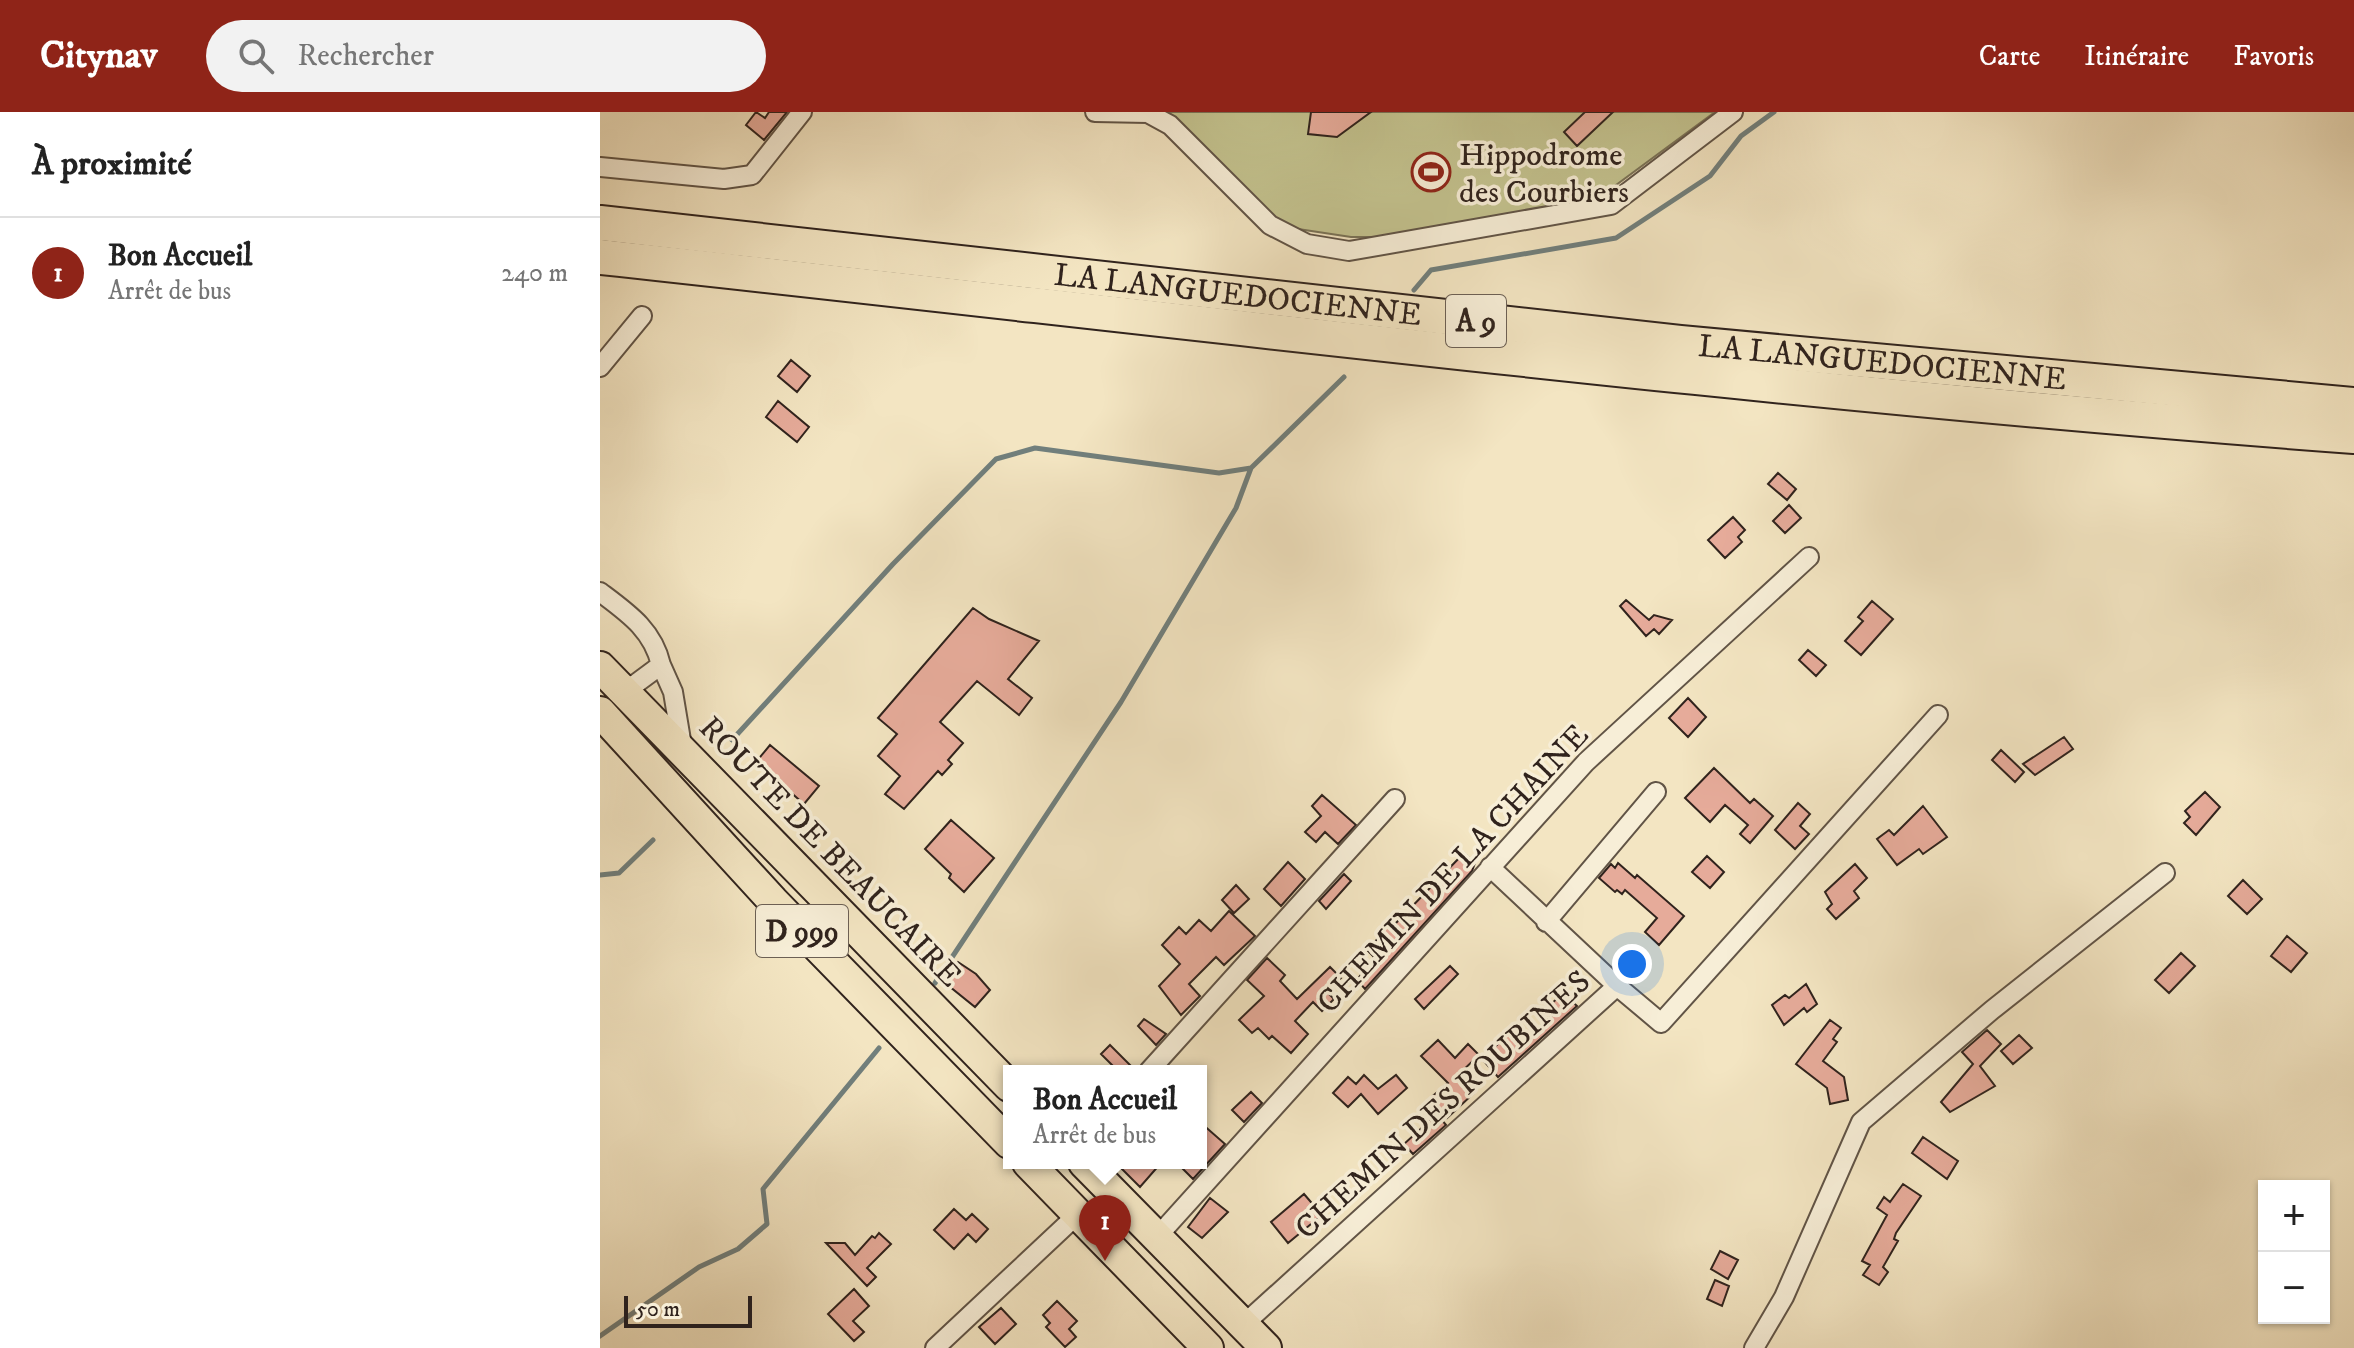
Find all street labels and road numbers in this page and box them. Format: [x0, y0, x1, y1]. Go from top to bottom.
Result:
street label: LA LANGUEDOCIENNE [1052, 256, 1424, 336]
road number: A 9 [1446, 295, 1506, 347]
street label: LA LANGUEDOCIENNE [1697, 327, 2068, 400]
street label: ROUTE DE BEAUCAIRE [690, 709, 969, 996]
street label: CHEMIN DE LA CHAINE [1309, 716, 1598, 1022]
road number: D 999 [756, 905, 848, 957]
street label: CHEMIN DES ROUBINES [1287, 962, 1599, 1249]

